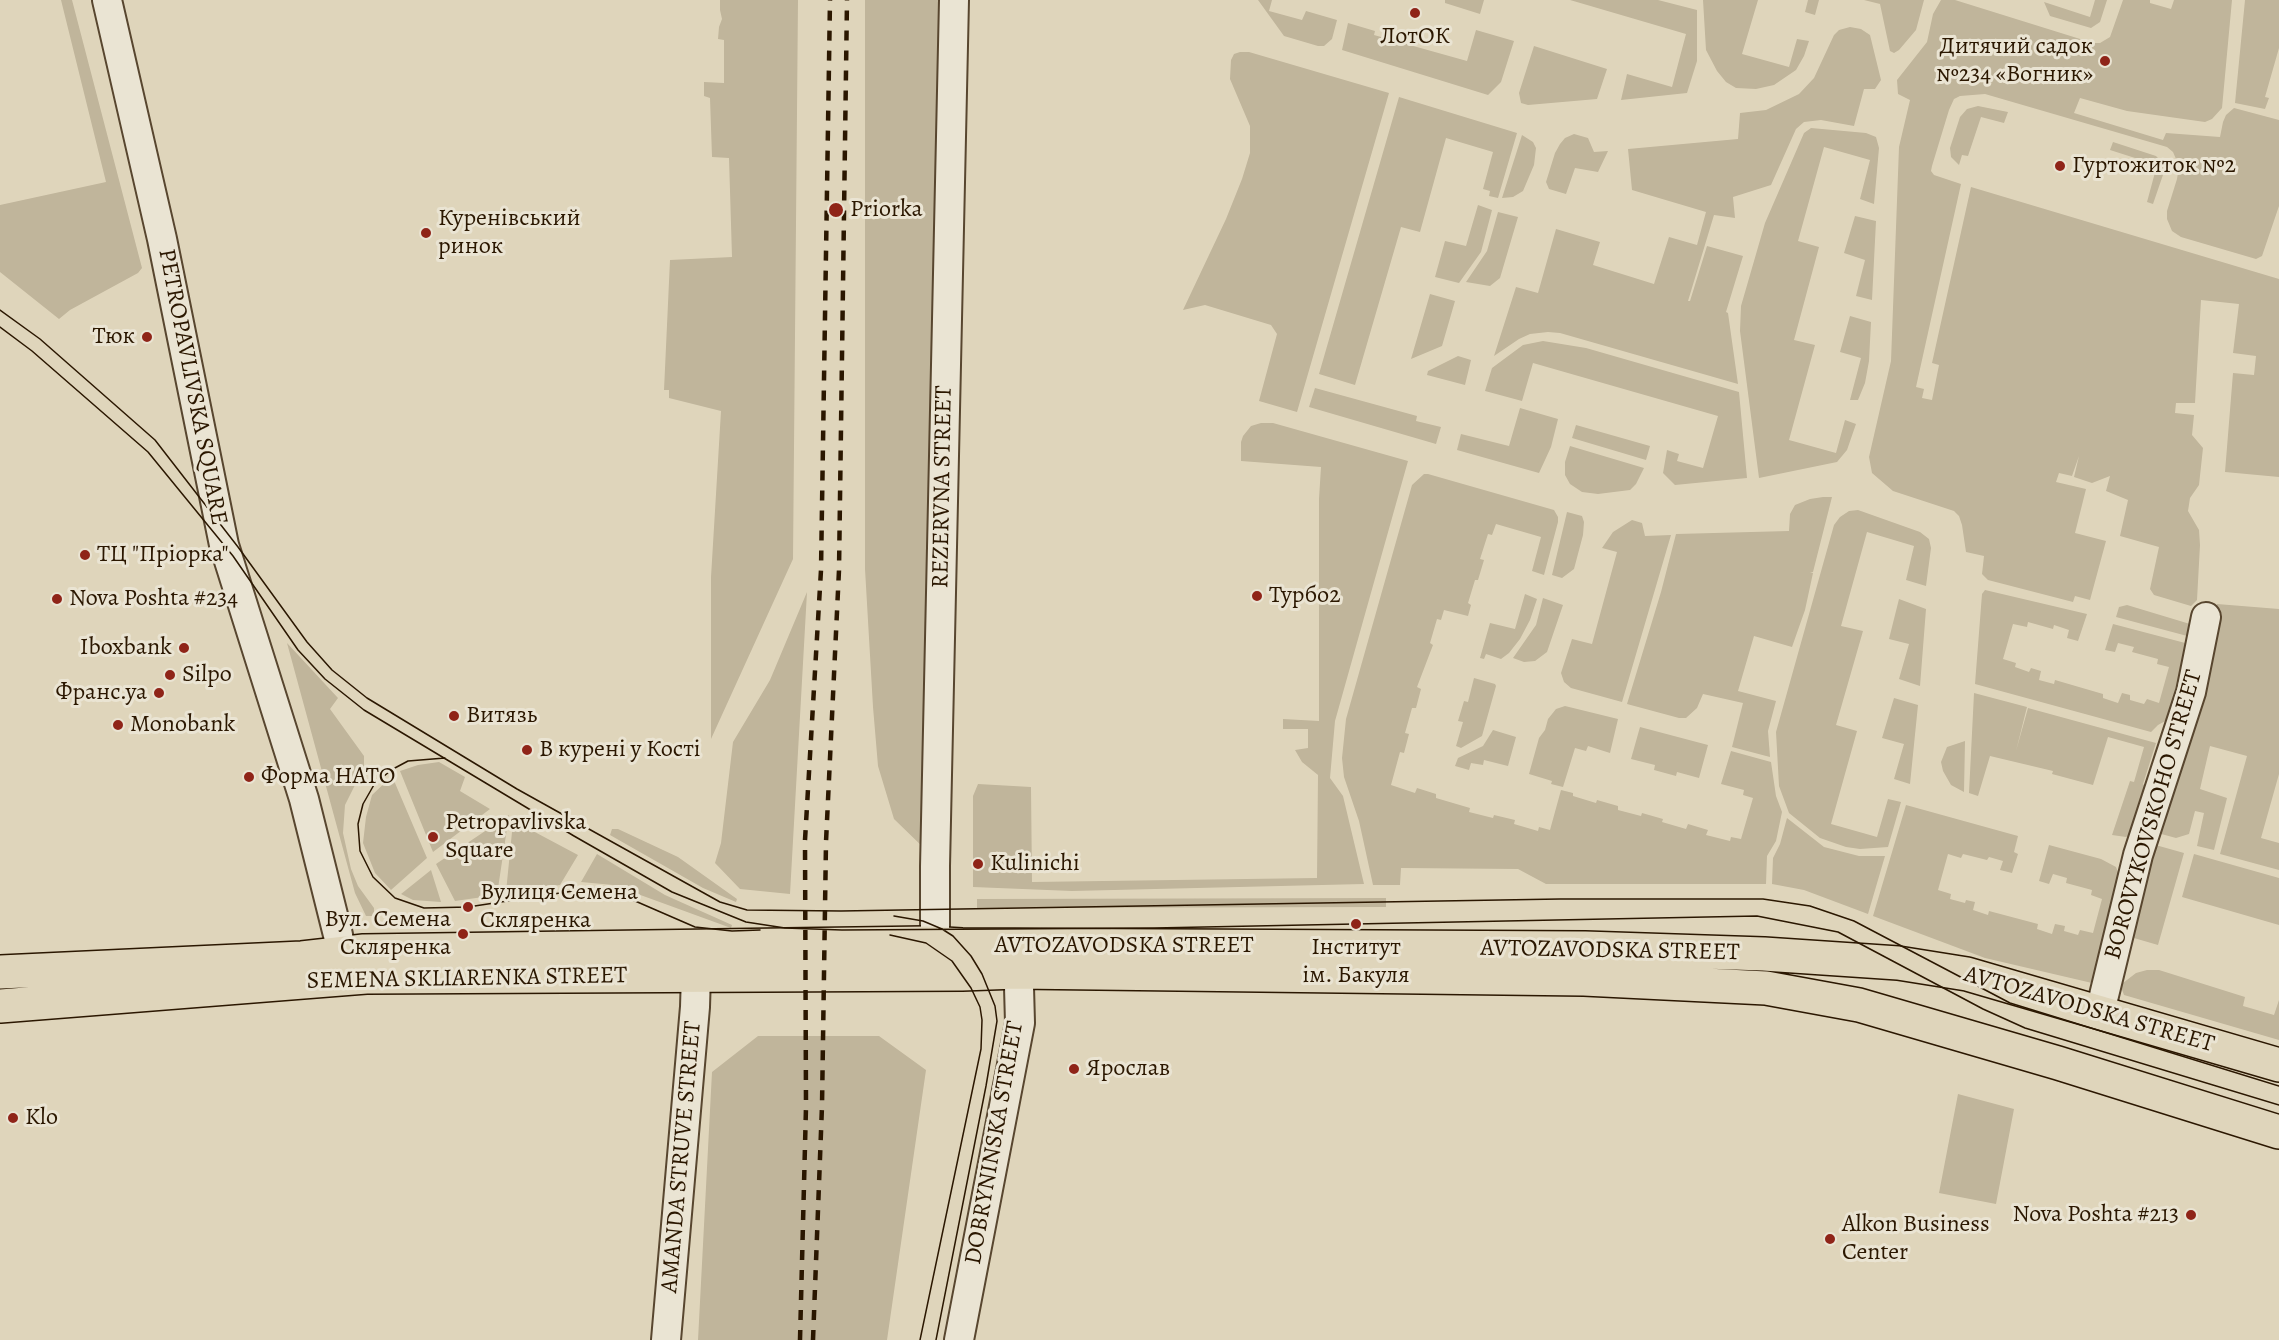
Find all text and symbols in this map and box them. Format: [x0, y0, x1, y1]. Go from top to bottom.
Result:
marker: ЛотОК [1408, 6, 1422, 20]
place label: ЛотОК [1380, 23, 1450, 51]
place label: Дитячий садок №234 «Вогник» [1936, 33, 2093, 89]
marker: Дитячий садок №234 «Вогник» [2098, 54, 2112, 68]
place label: Гуртожиток №2 [2072, 152, 2236, 180]
marker: Гуртожиток №2 [2053, 159, 2067, 173]
place label: Priorka [850, 196, 923, 224]
marker: Priorka [827, 201, 845, 219]
place label: Куренівський ринок [438, 205, 581, 261]
marker: Куренівський ринок [419, 226, 433, 240]
street label: PETROPAVLIVSKA SQUARE [151, 246, 233, 528]
place label: Тюк [93, 323, 135, 351]
marker: Тюк [140, 330, 154, 344]
street label: REZERVNA STREET [927, 385, 959, 589]
place label: ТЦ "Пріорка" [97, 541, 229, 569]
marker: ТЦ "Пріорка" [78, 548, 92, 562]
place label: Турбо2 [1269, 582, 1341, 610]
place label: Nova Poshta #234 [69, 585, 238, 613]
marker: Турбо2 [1250, 589, 1264, 603]
marker: Nova Poshta #234 [50, 592, 64, 606]
place label: Iboxbank [80, 634, 172, 662]
marker: Iboxbank [177, 641, 191, 655]
place label: Silpo [182, 661, 232, 689]
street label: BOROVYKOVSKOHO STREET [2099, 667, 2209, 963]
marker: Silpo [163, 668, 177, 682]
place label: Франс.уа [56, 679, 147, 707]
marker: Франс.уа [152, 686, 166, 700]
place label: Витязь [466, 702, 537, 730]
marker: Витязь [447, 709, 461, 723]
place label: Monobank [130, 711, 235, 739]
marker: Monobank [111, 718, 125, 732]
place label: В курені у Кості [539, 736, 701, 764]
marker: В курені у Кості [520, 743, 534, 757]
place label: Форма НАТО [261, 763, 395, 791]
marker: Форма НАТО [242, 770, 256, 784]
place label: Petropavlivska Square [445, 809, 586, 865]
marker: Petropavlivska Square [426, 830, 440, 844]
place label: Kulinichi [990, 850, 1080, 878]
marker: Kulinichi [971, 857, 985, 871]
place label: Вулиця Семена Скляренка [480, 879, 638, 935]
marker: Вулиця Семена Скляренка [461, 900, 475, 914]
place label: Вул. Семена Скляренка [324, 906, 451, 962]
marker: Інститут ім. Бакуля [1349, 917, 1363, 931]
marker: Вул. Семена Скляренка [456, 927, 470, 941]
street label: AVTOZAVODSKA STREET [994, 932, 1254, 960]
place label: Інститут ім. Бакуля [1302, 934, 1410, 990]
street label: AVTOZAVODSKA STREET [1480, 934, 1740, 968]
street label: AVTOZAVODSKA STREET [1960, 960, 2218, 1060]
street label: SEMENA SKLIARENKA STREET [306, 962, 628, 996]
street label: DOBRYNINSKA STREET [959, 1019, 1031, 1267]
street label: AMANDA STRUVE STREET [656, 1020, 708, 1294]
place label: Ярослав [1086, 1055, 1170, 1083]
marker: Ярослав [1067, 1062, 1081, 1076]
place label: Klo [25, 1104, 58, 1132]
marker: Klo [6, 1111, 20, 1125]
place label: Nova Poshta #213 [2012, 1201, 2179, 1229]
marker: Nova Poshta #213 [2184, 1208, 2198, 1222]
place label: Alkon Business Center [1842, 1211, 1990, 1267]
marker: Alkon Business Center [1823, 1232, 1837, 1246]

